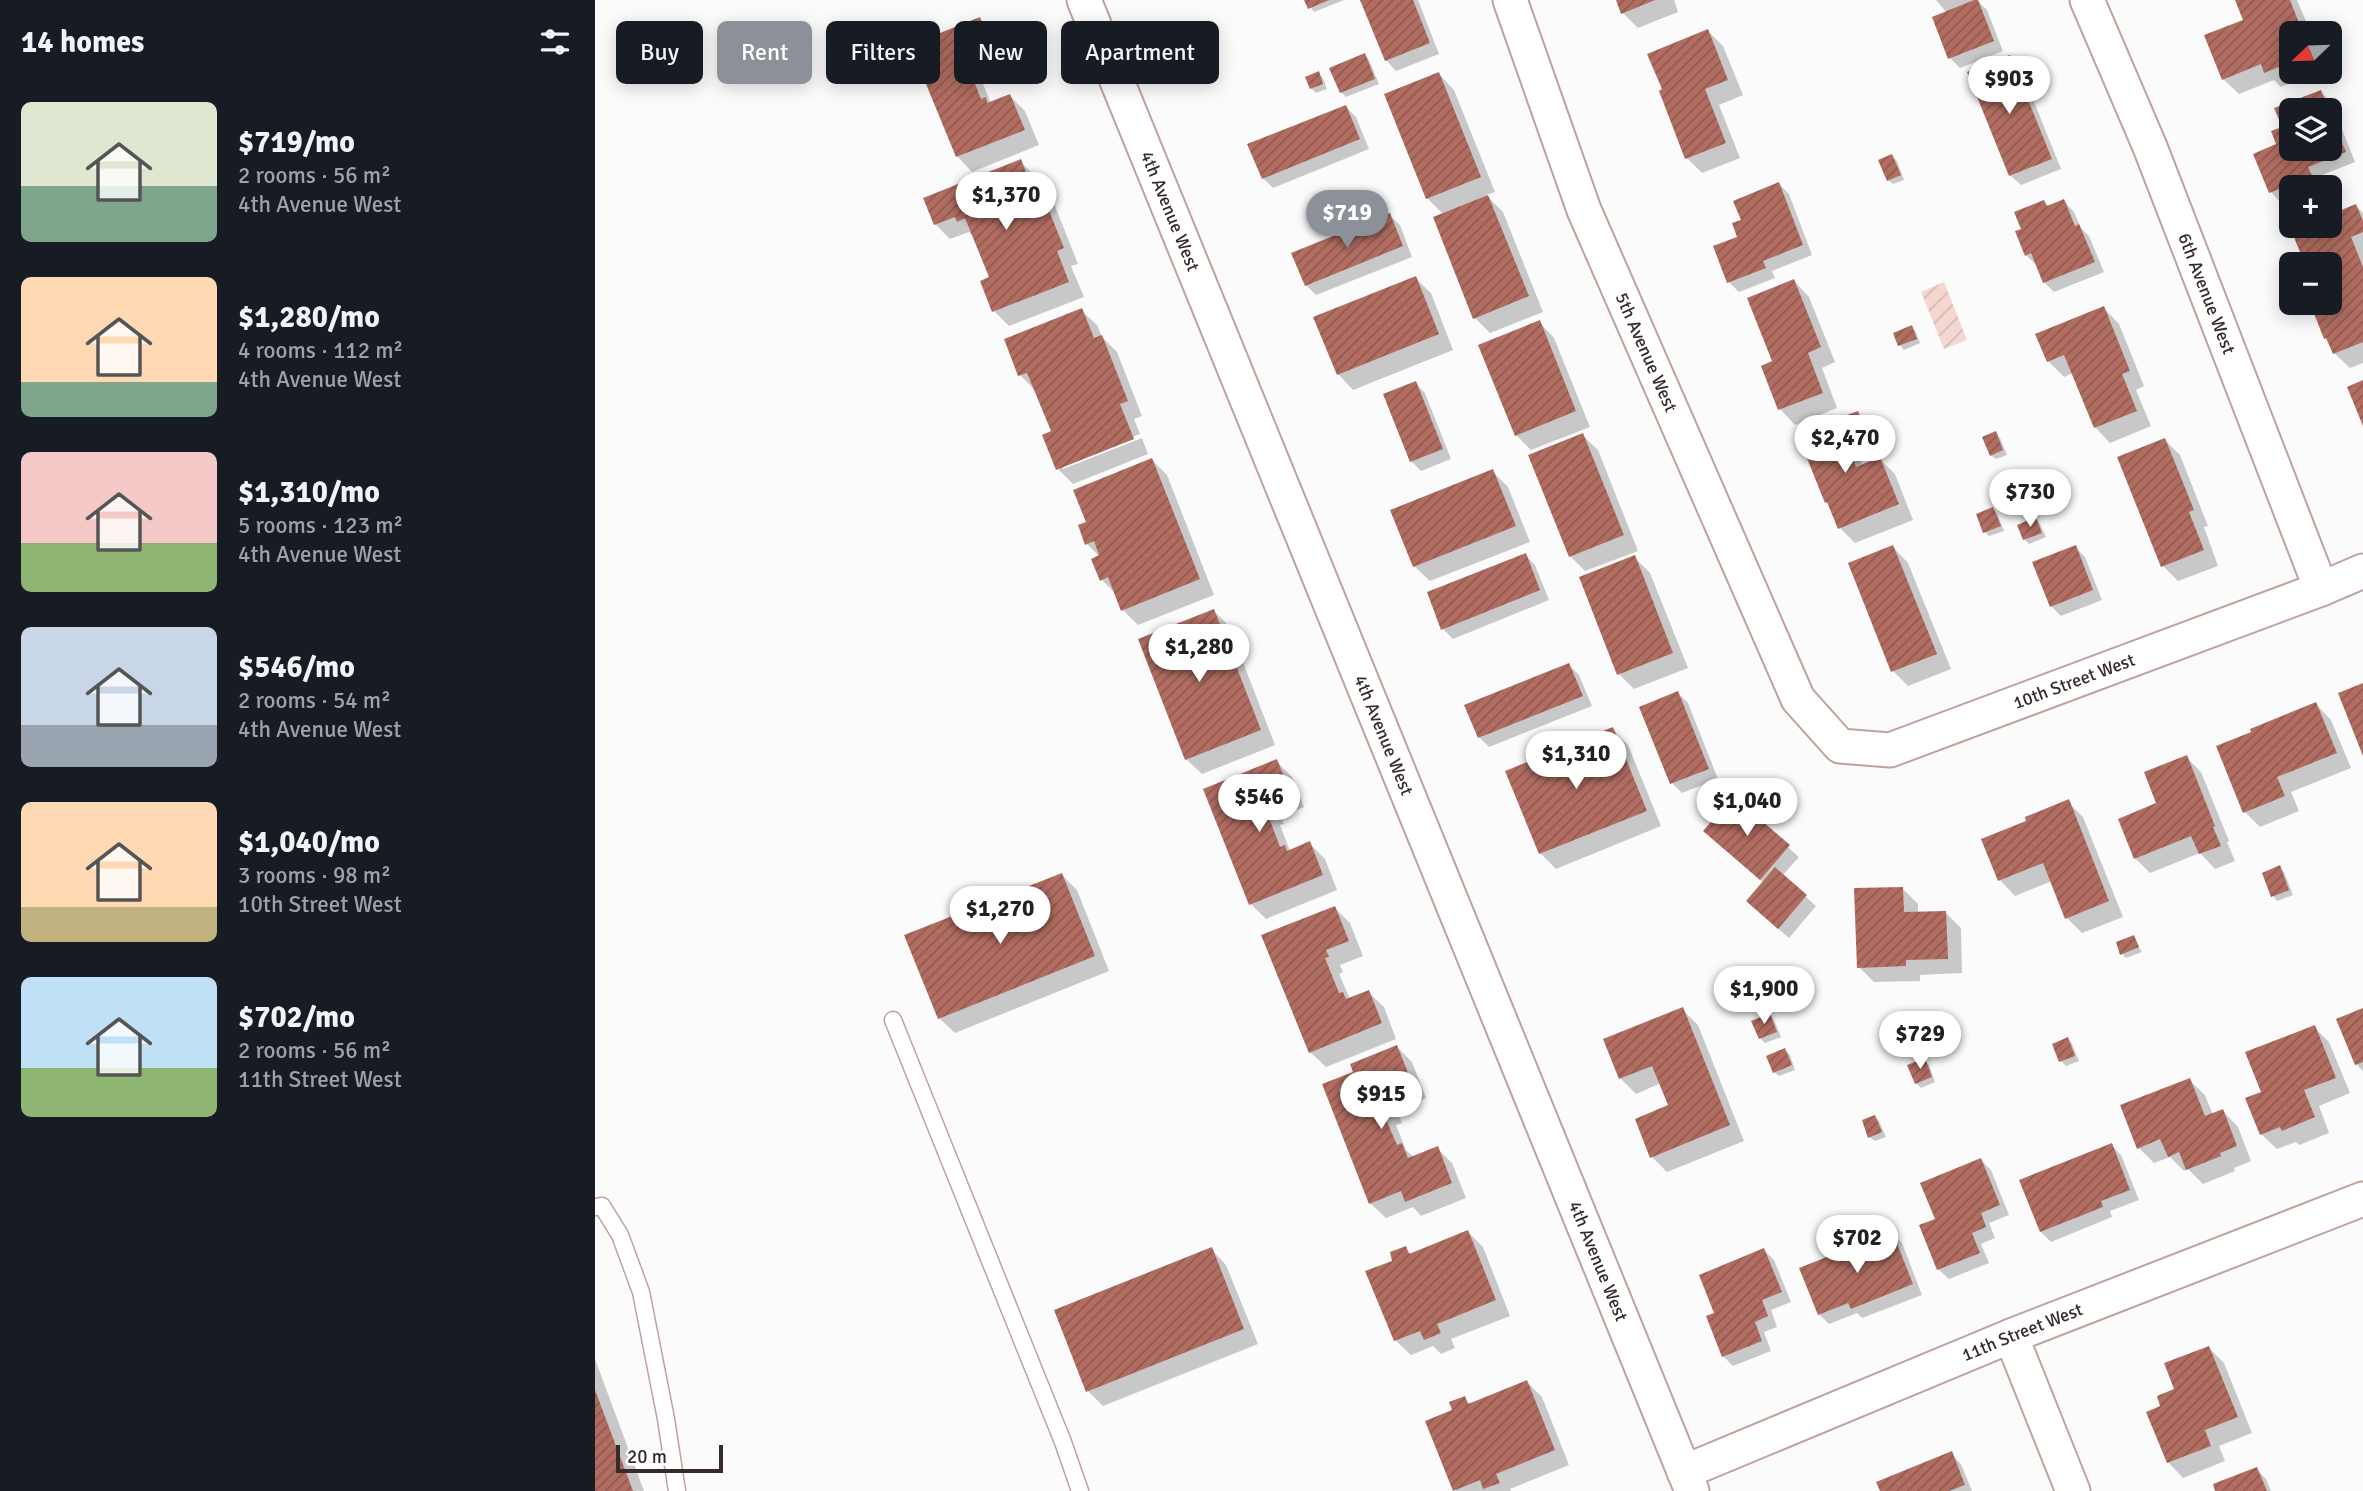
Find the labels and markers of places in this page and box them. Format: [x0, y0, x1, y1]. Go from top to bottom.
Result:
pin: $903 [1968, 57, 2050, 116]
pin: $1,370 [949, 173, 1063, 232]
pin: $719 [1306, 190, 1388, 250]
pin: $2,470 [1788, 416, 1902, 475]
pin: $730 [1989, 470, 2071, 529]
pin: $1,280 [1142, 624, 1256, 684]
pin: $1,310 [1519, 732, 1633, 791]
pin: $546 [1218, 774, 1300, 834]
pin: $1,040 [1690, 778, 1804, 838]
pin: $1,270 [943, 886, 1057, 946]
pin: $1,900 [1707, 967, 1821, 1026]
pin: $729 [1879, 1012, 1961, 1071]
pin: $915 [1340, 1072, 1422, 1131]
pin: $702 [1816, 1216, 1898, 1275]

